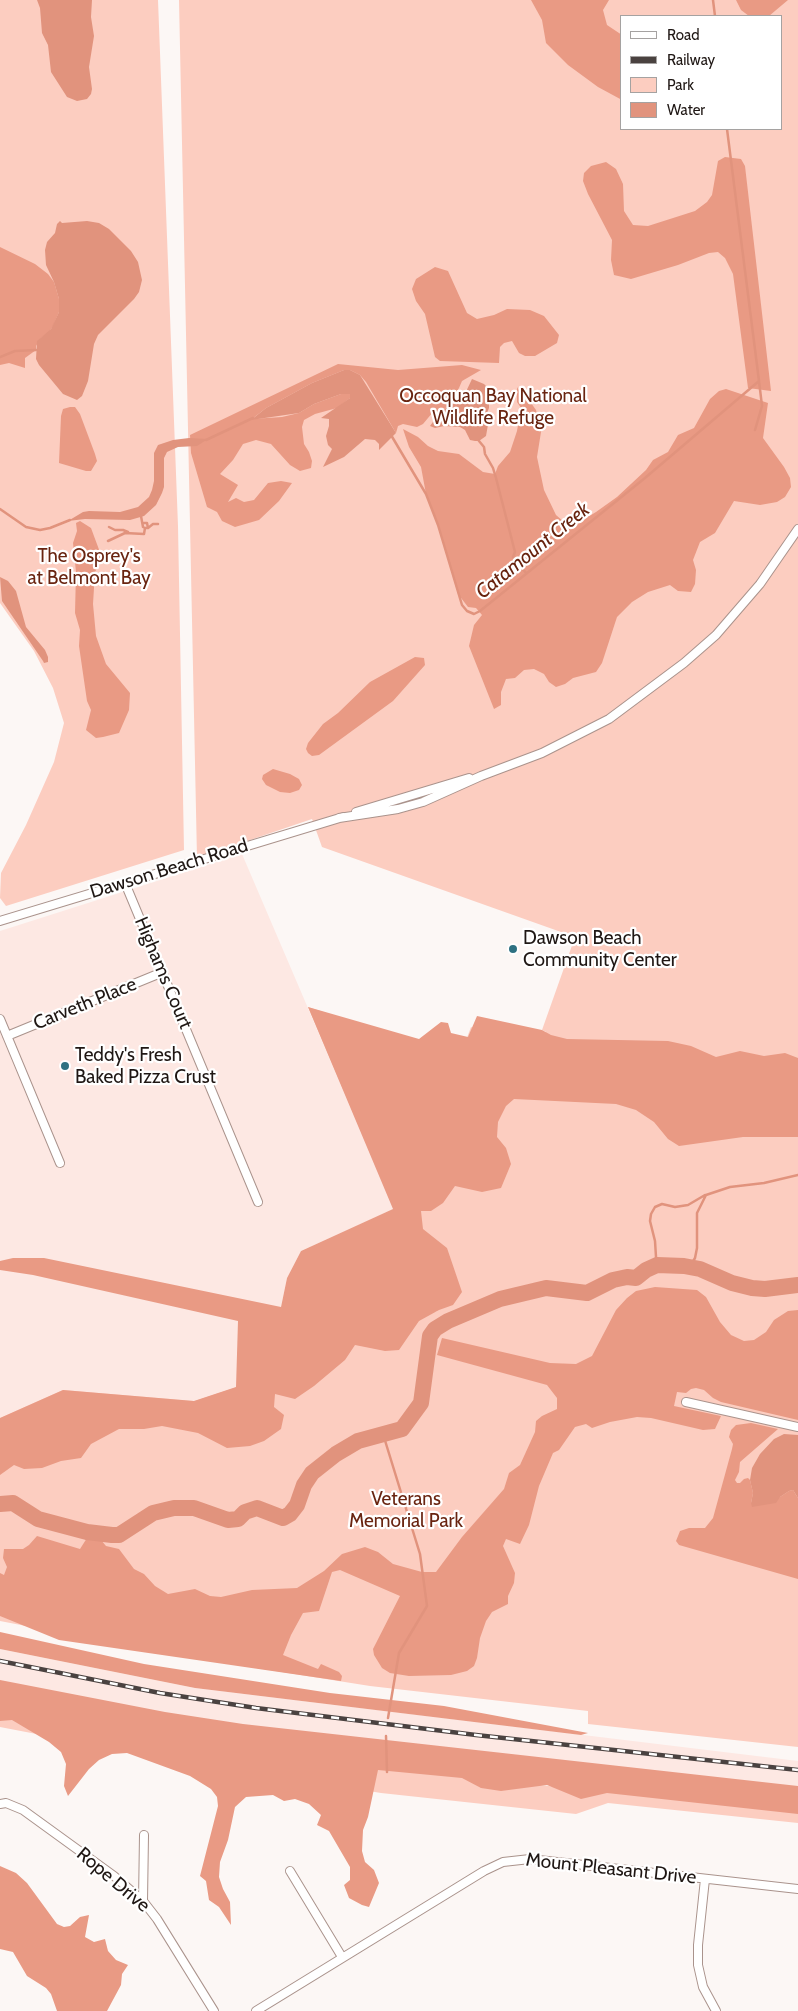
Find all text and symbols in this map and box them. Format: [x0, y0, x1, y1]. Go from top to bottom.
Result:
legend [620, 15, 783, 130]
text: Road [667, 26, 700, 44]
text: Railway [667, 51, 715, 69]
text: Park [667, 76, 694, 94]
text: Water [667, 101, 705, 119]
park label: Occoquan Bay National Wildlife Refuge [399, 385, 587, 429]
water label: Catamount Creek [471, 498, 595, 604]
park label: The Osprey's at Belmont Bay [27, 545, 151, 589]
street label: Dawson Beach Road [87, 834, 251, 904]
street label: Highams Court [129, 914, 197, 1032]
place label: Dawson Beach Community Center [523, 927, 677, 971]
marker: Dawson Beach Community Center [507, 943, 519, 955]
street label: Carveth Place [30, 973, 140, 1035]
place label: Teddy's Fresh Baked Pizza Crust [75, 1044, 216, 1088]
marker: Teddy's Fresh Baked Pizza Crust [59, 1060, 71, 1072]
park label: Veterans Memorial Park [349, 1488, 463, 1532]
street label: Rope Drive [72, 1843, 154, 1917]
street label: Mount Pleasant Drive [525, 1849, 697, 1889]

